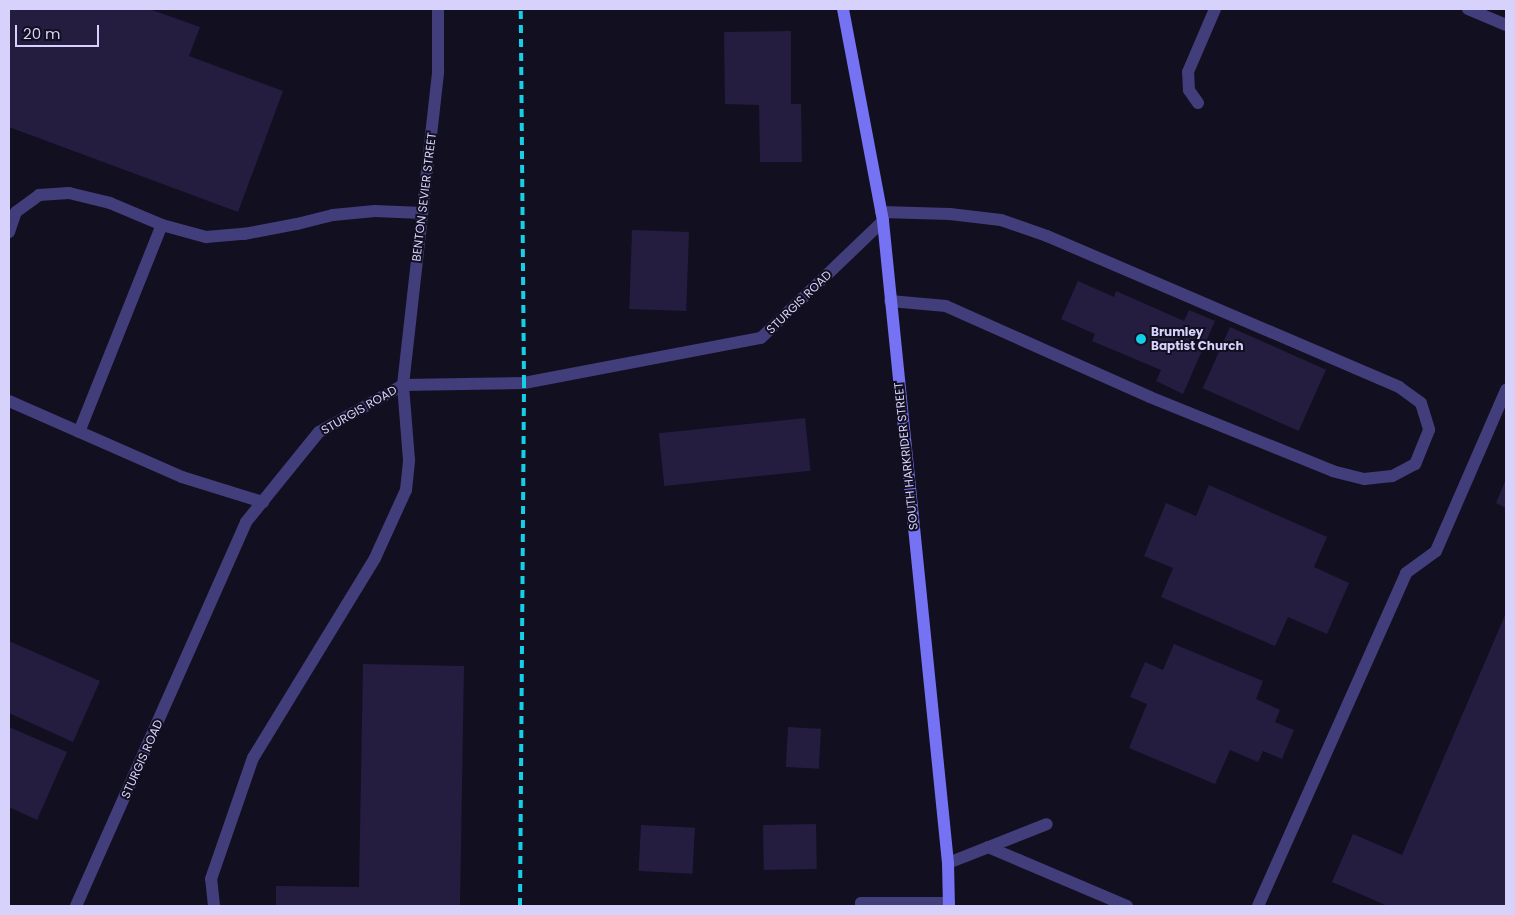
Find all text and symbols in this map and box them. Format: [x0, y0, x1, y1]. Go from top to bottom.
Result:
scale bar [18, 15, 101, 47]
text: 20 m [23, 23, 61, 44]
street label: BENTON SEVIER STREET [409, 132, 439, 262]
street label: STURGIS ROAD [764, 267, 834, 337]
place label: Brumley Baptist Church [1151, 325, 1244, 353]
marker: Brumley Baptist Church [1135, 333, 1147, 345]
street label: SOUTH HARKRIDER STREET [891, 381, 921, 531]
street label: STURGIS ROAD [319, 383, 399, 437]
street label: STURGIS ROAD [118, 717, 166, 801]

